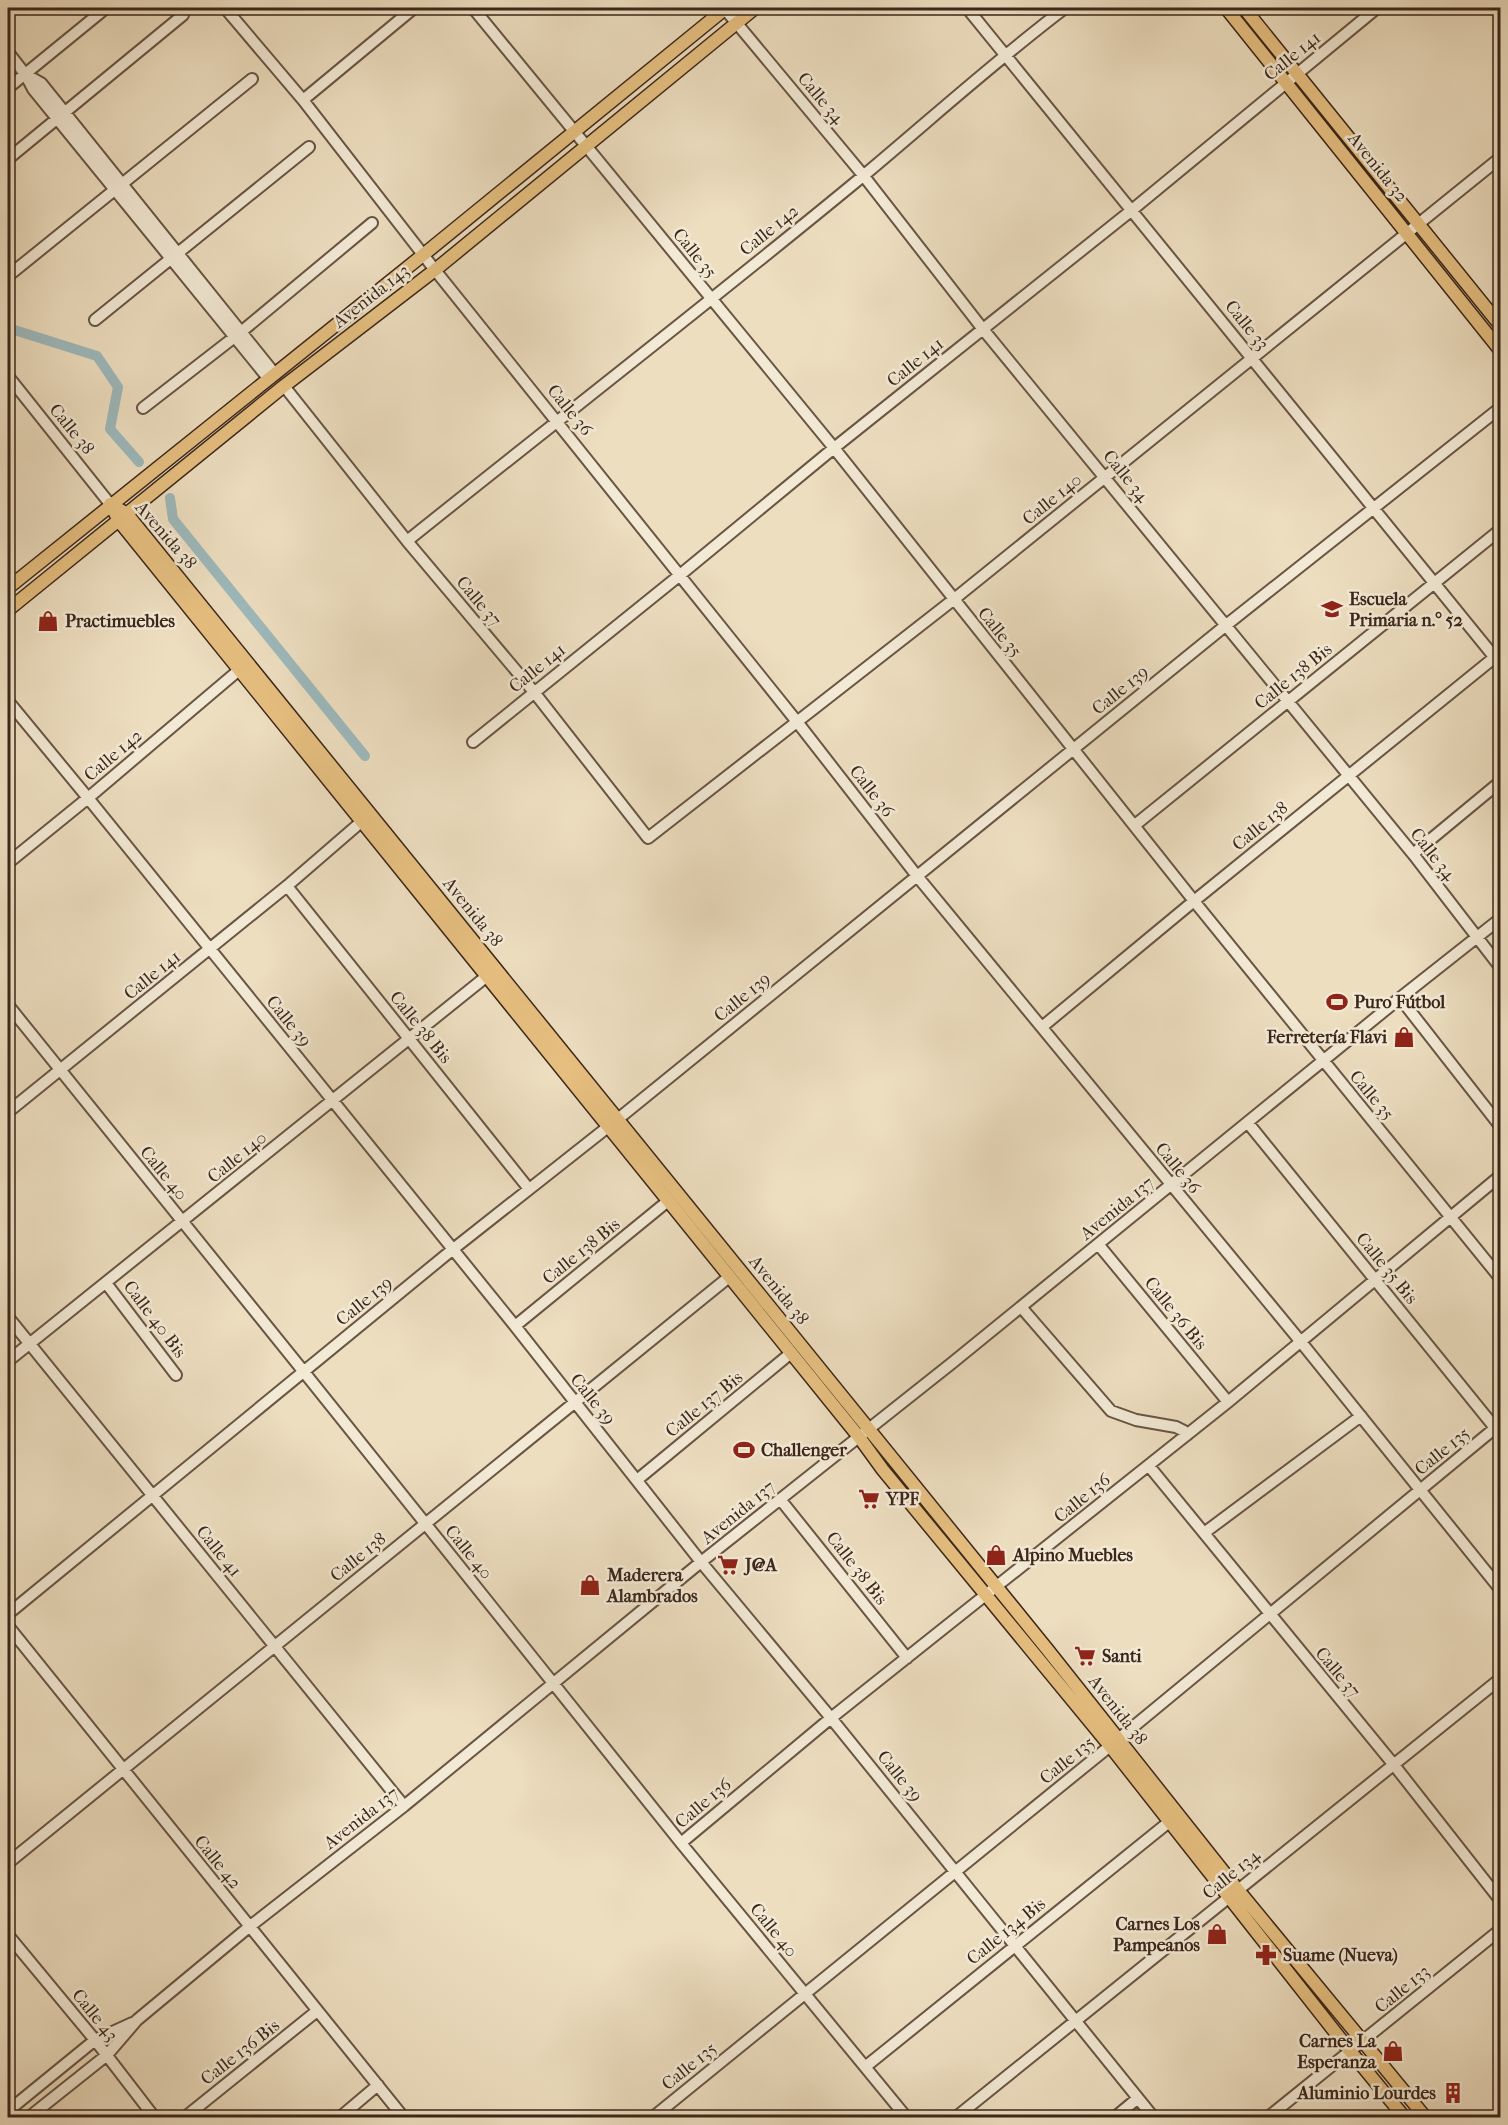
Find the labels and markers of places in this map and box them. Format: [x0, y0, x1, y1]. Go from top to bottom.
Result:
place label: Escuela Primaria n.° 52 [1349, 589, 1463, 631]
school or university icon: Escuela Primaria n.° 52 [1320, 597, 1344, 621]
shop icon: Practimuebles [36, 609, 60, 633]
place label: Practimuebles [65, 611, 175, 632]
sports icon: Puro Fútbol [1325, 990, 1349, 1014]
place label: Puro Fútbol [1354, 992, 1446, 1013]
shop icon: Ferretería Flavi [1392, 1025, 1416, 1049]
place label: Ferretería Flavi [1266, 1027, 1388, 1048]
sports icon: Challenger [732, 1438, 756, 1462]
place label: Challenger [761, 1440, 847, 1461]
supermarket icon: YPF [857, 1487, 881, 1511]
place label: YPF [885, 1489, 919, 1510]
shop icon: Alpino Muebles [984, 1543, 1008, 1567]
place label: Alpino Muebles [1012, 1545, 1133, 1566]
supermarket icon: J@A [716, 1553, 740, 1577]
place label: J@A [743, 1555, 778, 1576]
place label: Maderera Alambrados [606, 1565, 698, 1607]
shop icon: Maderera Alambrados [578, 1573, 602, 1597]
supermarket icon: Santi [1073, 1644, 1097, 1668]
place label: Santi [1102, 1646, 1142, 1667]
place label: Carnes Los Pampeanos [1113, 1914, 1200, 1956]
shop icon: Carnes Los Pampeanos [1205, 1922, 1229, 1946]
pharmacy icon: Suame (Nueva) [1254, 1943, 1278, 1967]
place label: Suame (Nueva) [1283, 1945, 1398, 1966]
place label: Carnes La Esperanza [1297, 2031, 1377, 2073]
shop icon: Carnes La Esperanza [1381, 2039, 1405, 2063]
building icon: Aluminio Lourdes [1441, 2081, 1465, 2105]
place label: Aluminio Lourdes [1297, 2083, 1436, 2104]

